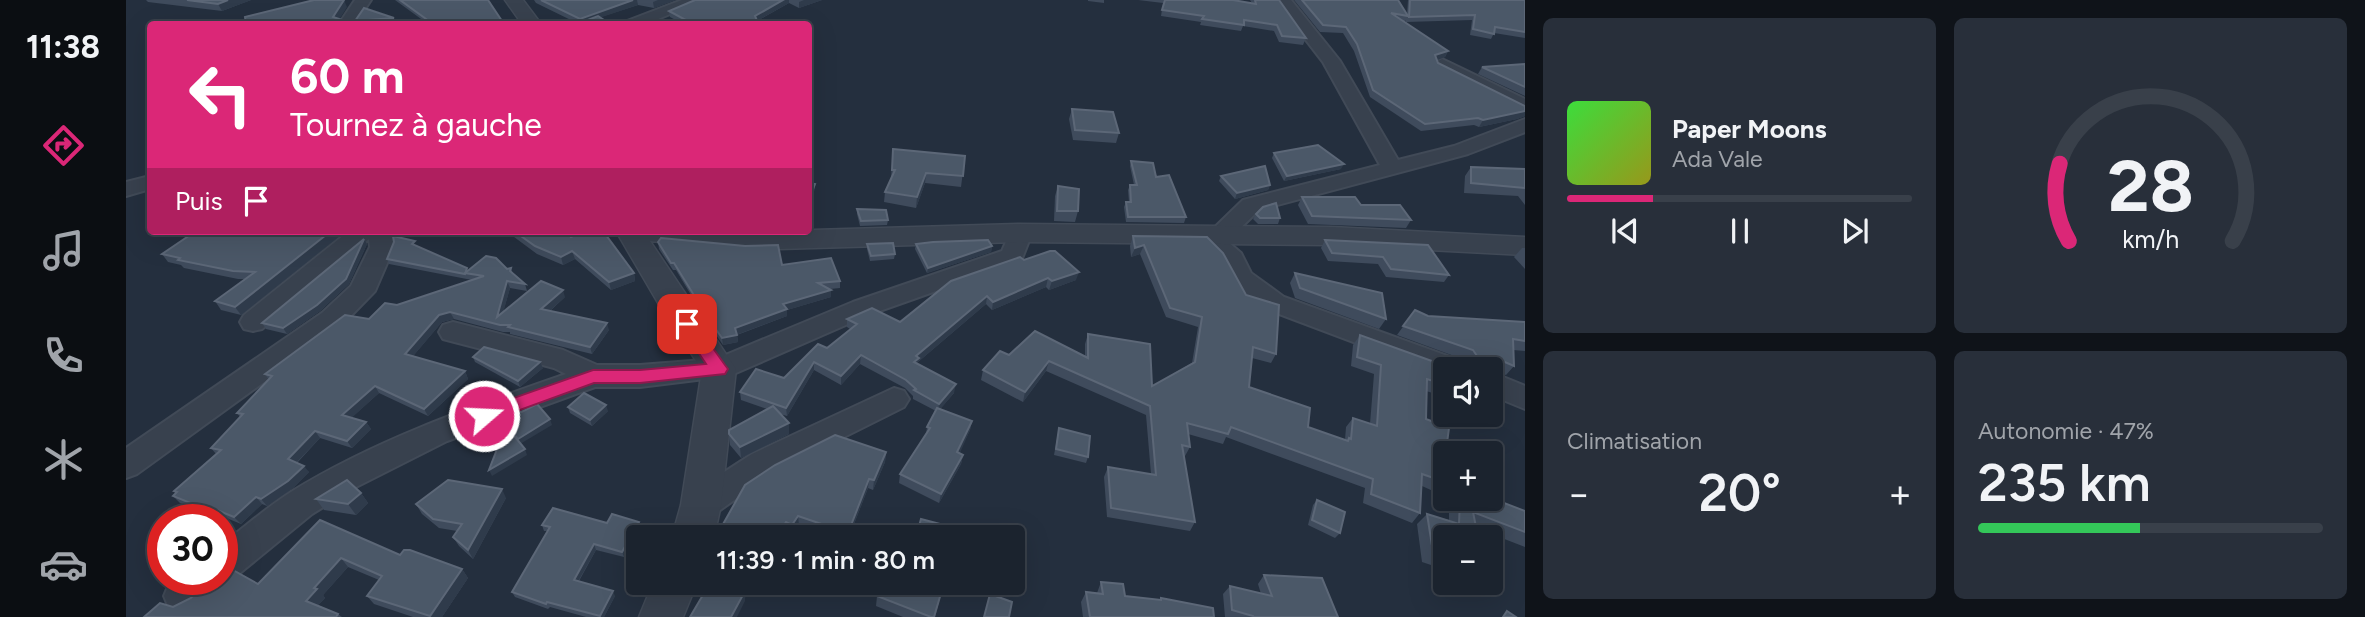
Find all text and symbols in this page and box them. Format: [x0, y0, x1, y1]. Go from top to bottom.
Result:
text: 11:38 [26, 28, 100, 66]
text: 60 m [290, 46, 405, 105]
icon: left [175, 49, 266, 140]
text: Tournez à gauche [290, 106, 542, 144]
text: Paper Moons [1672, 113, 1827, 145]
icon: directions [39, 121, 88, 170]
text: 28 [2107, 143, 2194, 230]
text: Ada Vale [1672, 145, 1763, 173]
icon: arrive [237, 182, 275, 220]
text: Puis [175, 185, 223, 217]
icon: previous [1606, 212, 1644, 250]
icon: pause [1721, 212, 1759, 250]
icon: next [1836, 212, 1874, 250]
text: km/h [2122, 224, 2179, 254]
icon: music [39, 226, 88, 275]
pin [657, 294, 717, 354]
icon: arrive [668, 305, 706, 343]
icon: phone [39, 331, 88, 380]
map controls [1433, 357, 1503, 595]
button: sound [1433, 357, 1503, 427]
position arrow [447, 379, 521, 453]
text: Autonomie · 47% [1978, 417, 2154, 445]
text: Climatisation [1567, 427, 1702, 455]
icon: climate [39, 435, 88, 484]
button: + [1433, 441, 1503, 511]
text: 235 km [1978, 452, 2151, 514]
text: 20° [1698, 462, 1781, 524]
text: − [1567, 471, 1591, 517]
text: + [1888, 471, 1912, 517]
speed limit sign: 30 [147, 504, 238, 595]
button: − [1433, 525, 1503, 595]
icon: car [39, 540, 88, 589]
text: 11:39 · 1 min · 80 m [716, 544, 935, 576]

